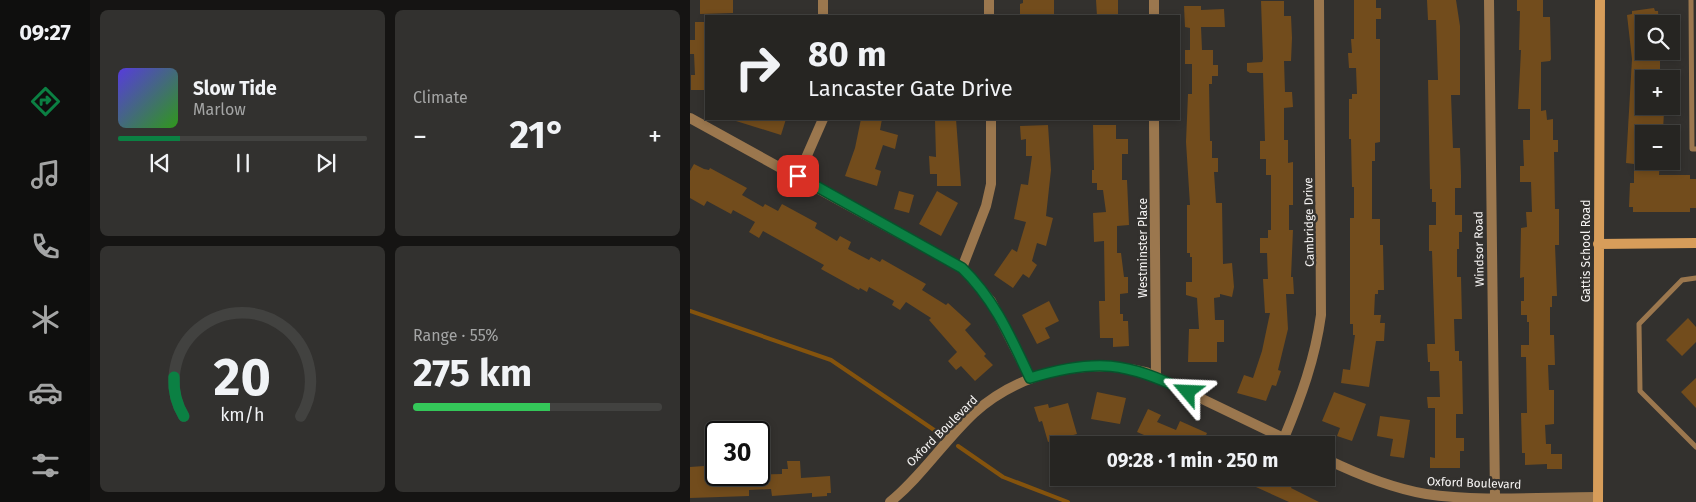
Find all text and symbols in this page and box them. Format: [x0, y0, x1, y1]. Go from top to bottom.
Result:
map controls [1635, 15, 1680, 170]
button: search [1635, 15, 1680, 60]
text: 09:27 [19, 19, 71, 46]
text: 80 m [808, 33, 887, 75]
icon: right [725, 35, 790, 100]
button: + [1635, 70, 1680, 115]
text: Lancaster Gate Drive [808, 75, 1013, 102]
text: Slow Tide [193, 77, 277, 100]
icon: directions [28, 84, 63, 119]
text: Climate [413, 88, 468, 107]
text: Marlow [193, 100, 246, 119]
text: 21° [509, 112, 566, 158]
text: − [413, 120, 427, 153]
text: + [648, 120, 662, 153]
button: − [1635, 125, 1680, 170]
icon: previous [146, 149, 174, 177]
icon: pause [229, 149, 257, 177]
icon: next [312, 149, 340, 177]
pin [777, 155, 819, 197]
icon: music [28, 157, 63, 192]
icon: arrive [784, 162, 812, 190]
street label: Cambridge Drive [1301, 177, 1317, 267]
street label: Westminster Place [1136, 198, 1150, 298]
street label: Gattis School Road [1579, 200, 1593, 302]
street label: Windsor Road [1471, 211, 1487, 287]
icon: phone [28, 229, 63, 264]
icon: climate [28, 302, 63, 337]
text: Range · 55% [413, 326, 499, 345]
text: 20 [214, 346, 271, 409]
text: 275 km [413, 350, 532, 396]
position arrow [1161, 365, 1213, 417]
icon: car [28, 375, 63, 410]
street label: Oxford Boulevard [904, 393, 980, 469]
text: km/h [220, 404, 265, 426]
speed limit sign: 30 [705, 421, 770, 486]
icon: filters [28, 448, 63, 483]
text: 09:28 · 1 min · 250 m [1107, 449, 1278, 472]
street label: Oxford Boulevard [1427, 474, 1521, 492]

